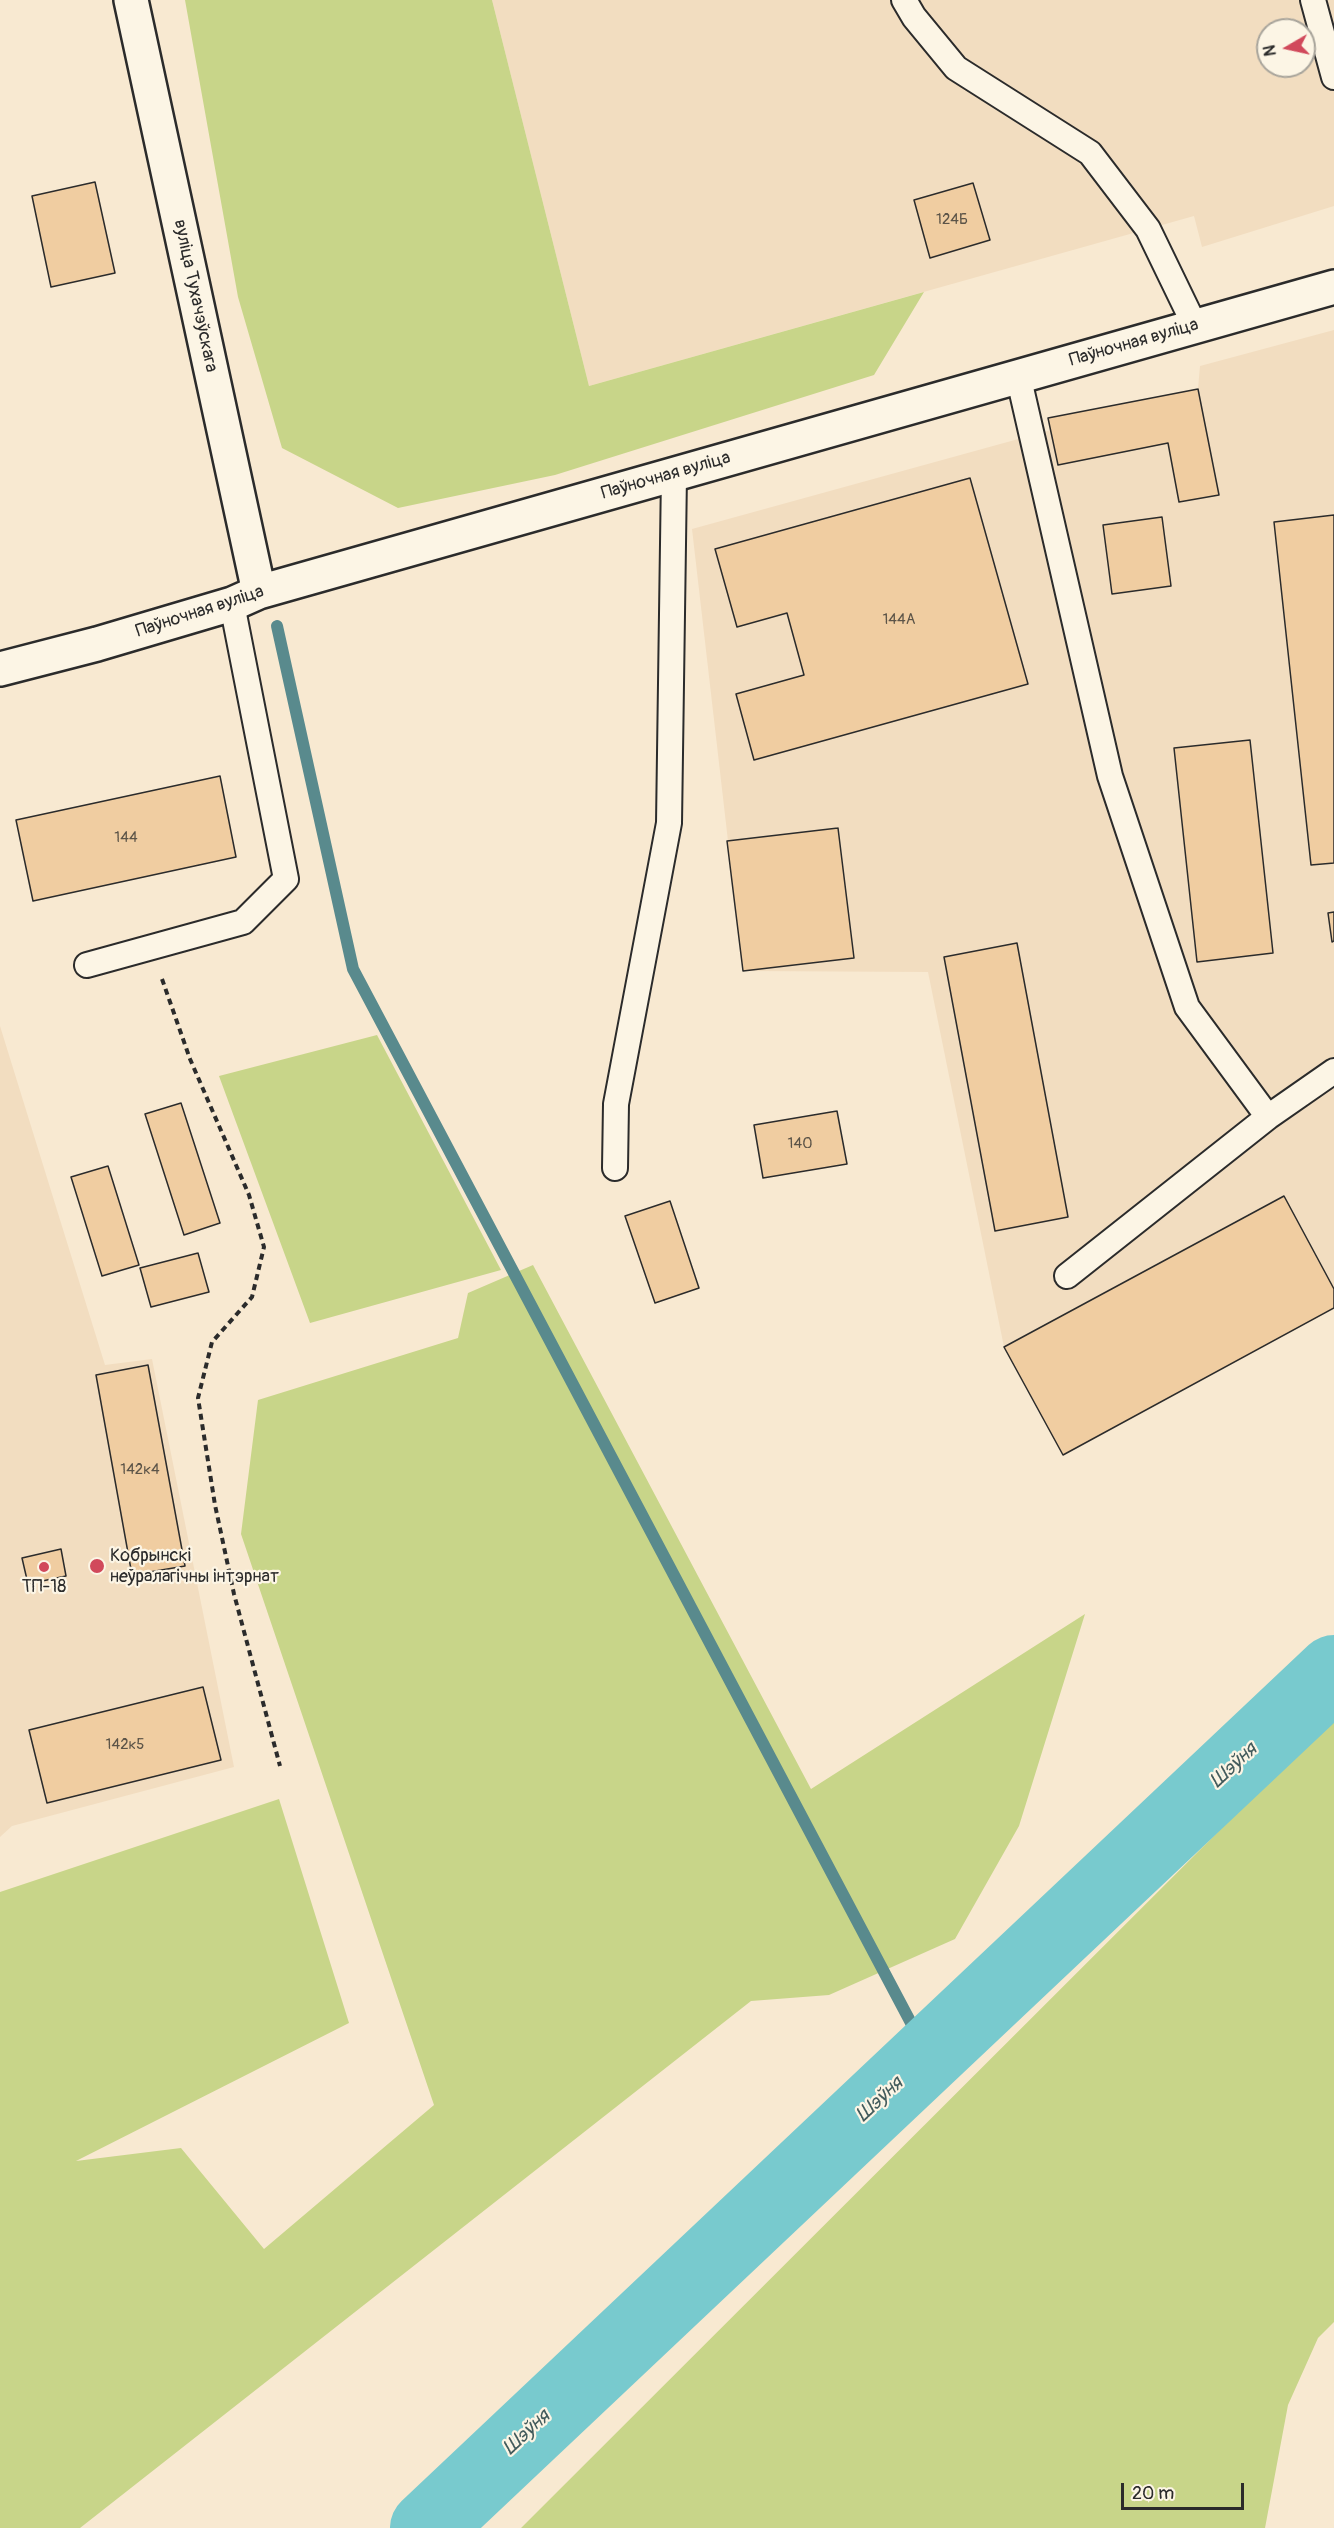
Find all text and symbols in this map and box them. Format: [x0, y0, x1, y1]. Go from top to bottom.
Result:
north arrow [1256, 18, 1316, 78]
text: N [1259, 44, 1281, 57]
house number: 124Б [936, 211, 968, 229]
street label: вуліца Тухачэўскага [168, 218, 222, 374]
street label: Паўночная вуліца [1067, 314, 1201, 372]
street label: Паўночная вуліца [599, 447, 733, 505]
street label: Паўночная вуліца [133, 581, 267, 643]
house number: 144А [883, 611, 915, 629]
house number: 144 [114, 829, 138, 847]
house number: 140 [788, 1135, 812, 1153]
house number: 142к4 [120, 1461, 160, 1479]
place label: Кобрынскі неўралагічны інтэрнат [110, 1545, 279, 1588]
marker: Кобрынскі неўралагічны інтэрнат [88, 1557, 106, 1575]
marker: ТП-18 [37, 1560, 51, 1574]
place label: ТП-18 [22, 1576, 66, 1598]
house number: 142к5 [106, 1736, 144, 1754]
water label: Шэўня [1206, 1738, 1262, 1794]
water label: Шэўня [852, 2072, 908, 2128]
water label: Шэўня [499, 2405, 555, 2461]
scale bar [1124, 2471, 1247, 2509]
text: 20 m [1132, 2482, 1174, 2505]

